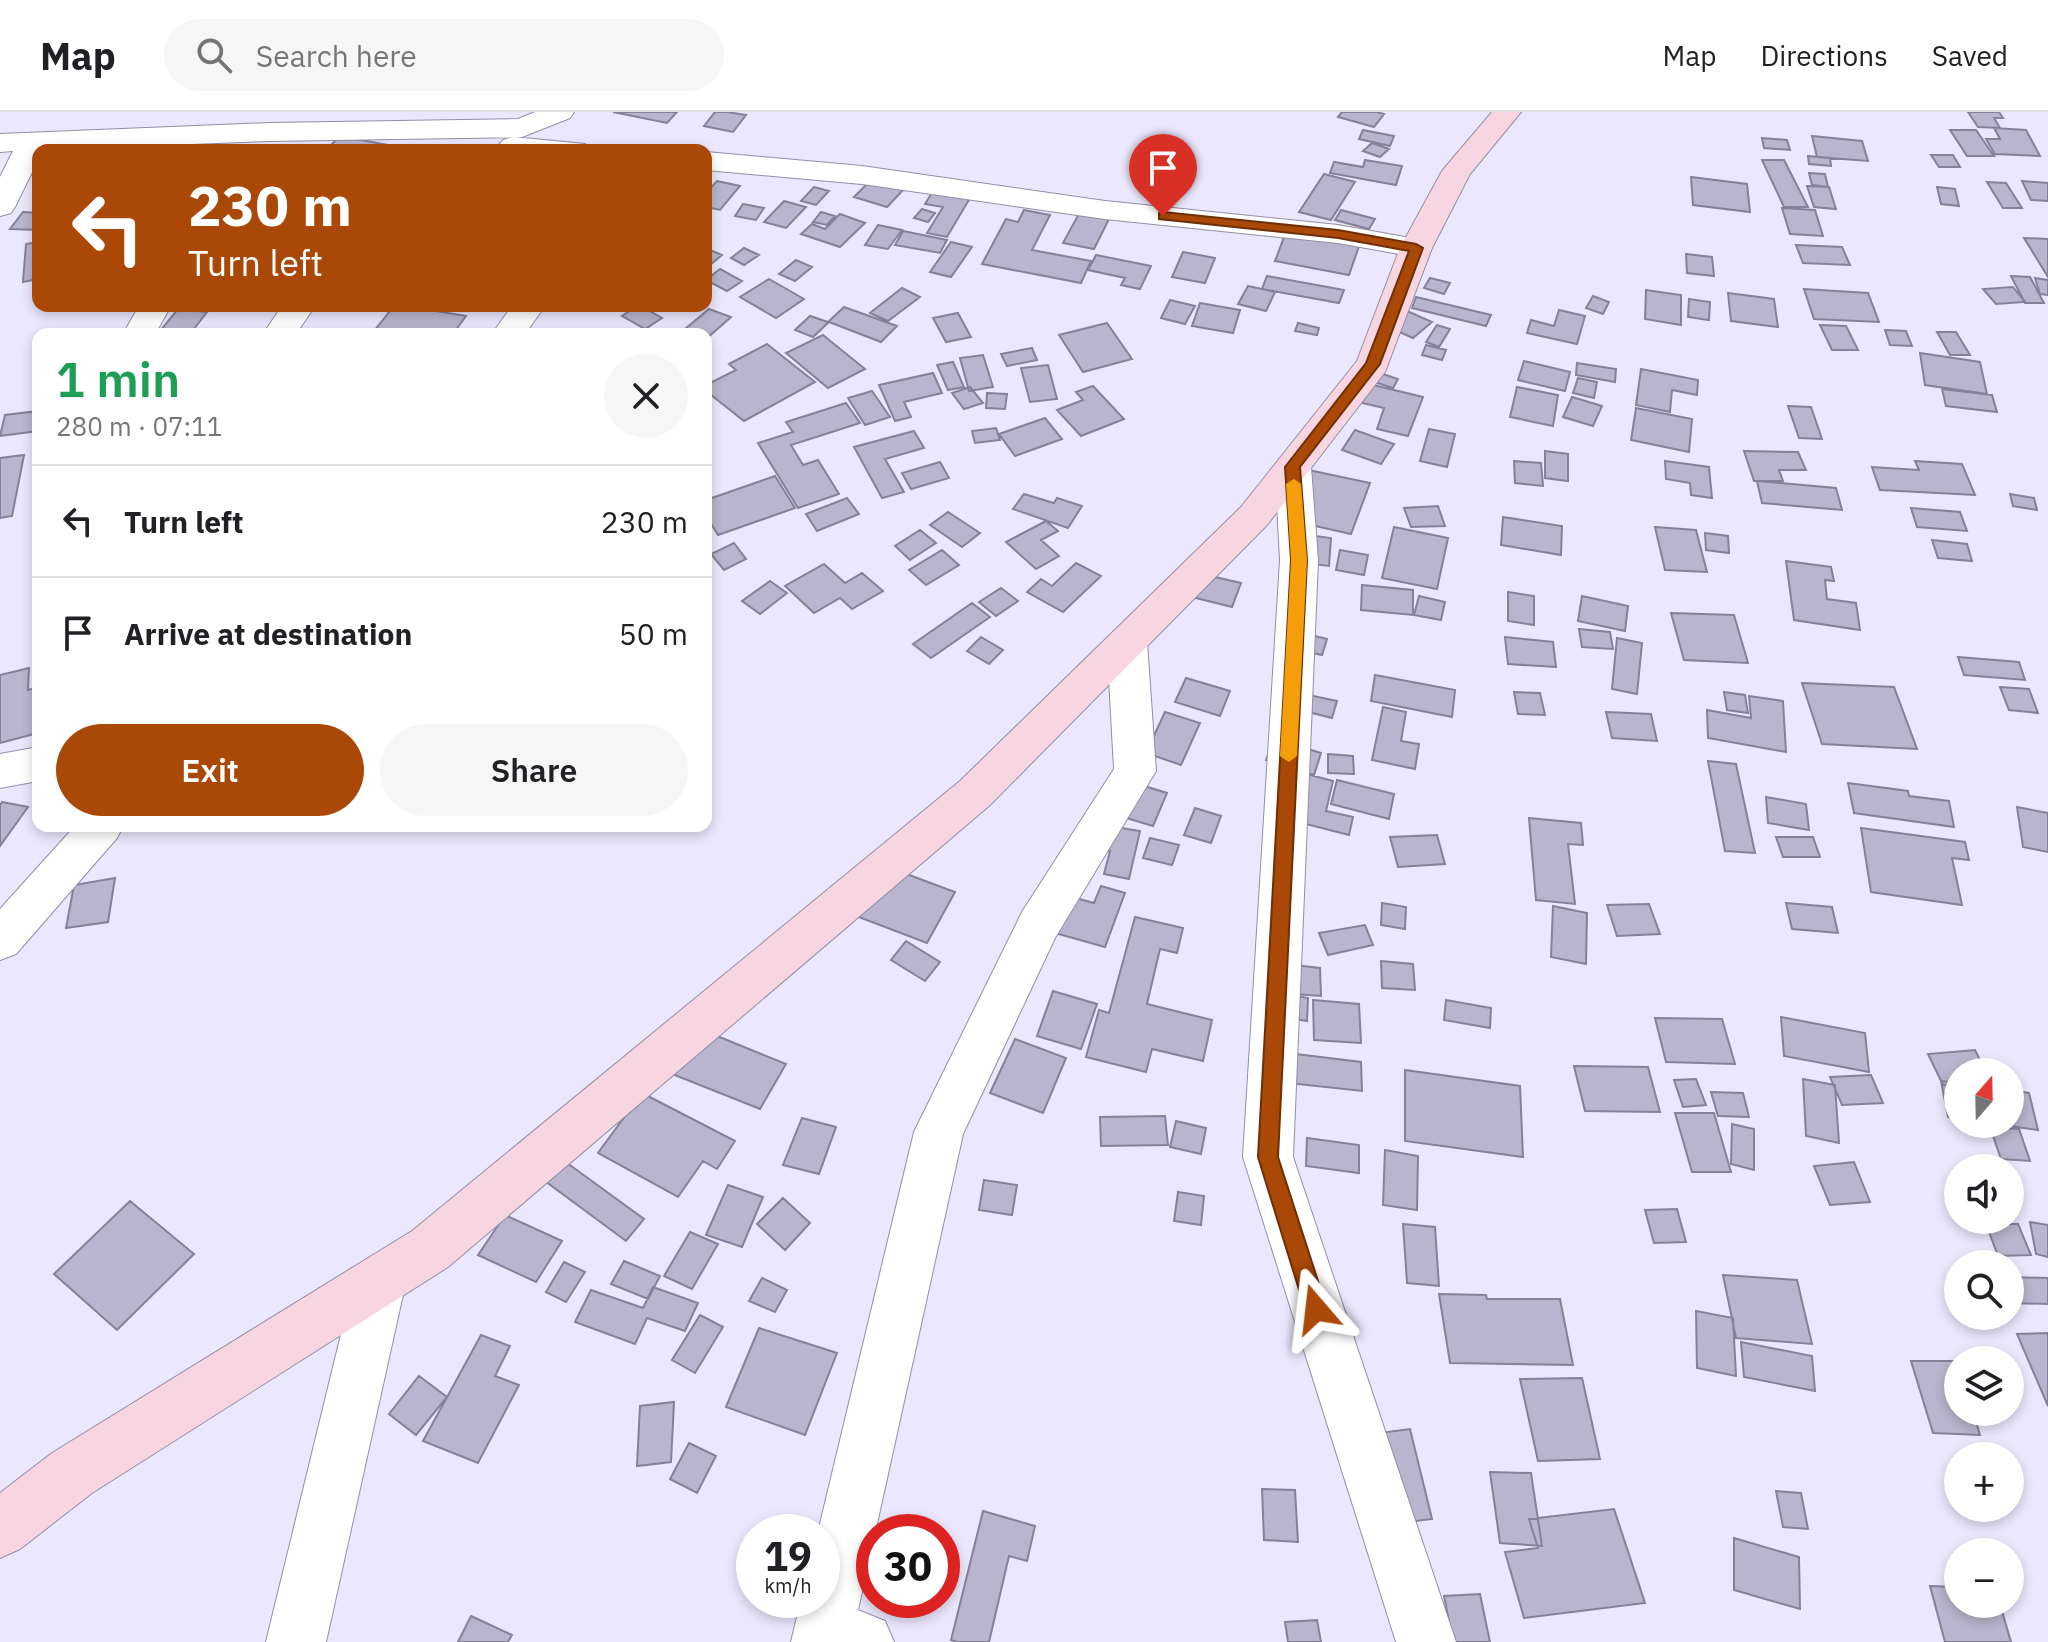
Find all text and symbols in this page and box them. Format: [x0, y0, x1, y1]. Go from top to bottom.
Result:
search box [164, 19, 724, 91]
text: Map [40, 31, 116, 80]
icon: search [192, 33, 236, 77]
text: Search here [256, 36, 417, 75]
text: Map [1662, 37, 1716, 74]
text: Directions [1760, 37, 1888, 74]
text: Saved [1932, 37, 2008, 74]
pin [1129, 134, 1197, 216]
icon: arrive [1141, 146, 1185, 190]
text: 230 m [188, 169, 352, 241]
icon: left [56, 176, 160, 280]
text: Turn left [188, 239, 323, 286]
text: 1 min [56, 348, 180, 410]
button: close [604, 354, 688, 438]
text: 280 m · 07:11 [56, 409, 222, 443]
icon: left [56, 499, 100, 543]
text: Turn left [124, 502, 243, 541]
text: 230 m [601, 502, 688, 541]
icon: arrive [56, 611, 100, 655]
text: Arrive at destination [124, 614, 412, 653]
text: 50 m [619, 614, 688, 653]
button: Exit [56, 724, 364, 816]
button: Share [380, 724, 688, 816]
north arrow [1944, 1058, 2024, 1138]
map controls [1944, 1058, 2024, 1618]
button: sound [1944, 1154, 2024, 1234]
button: search [1944, 1250, 2024, 1330]
position arrow [1274, 1267, 1358, 1351]
button: layers [1944, 1346, 2024, 1426]
button: + [1944, 1442, 2024, 1522]
speed limit sign: 30 [856, 1514, 960, 1618]
text: 19 [764, 1530, 812, 1582]
button: − [1944, 1538, 2024, 1618]
text: km/h [764, 1572, 812, 1599]

